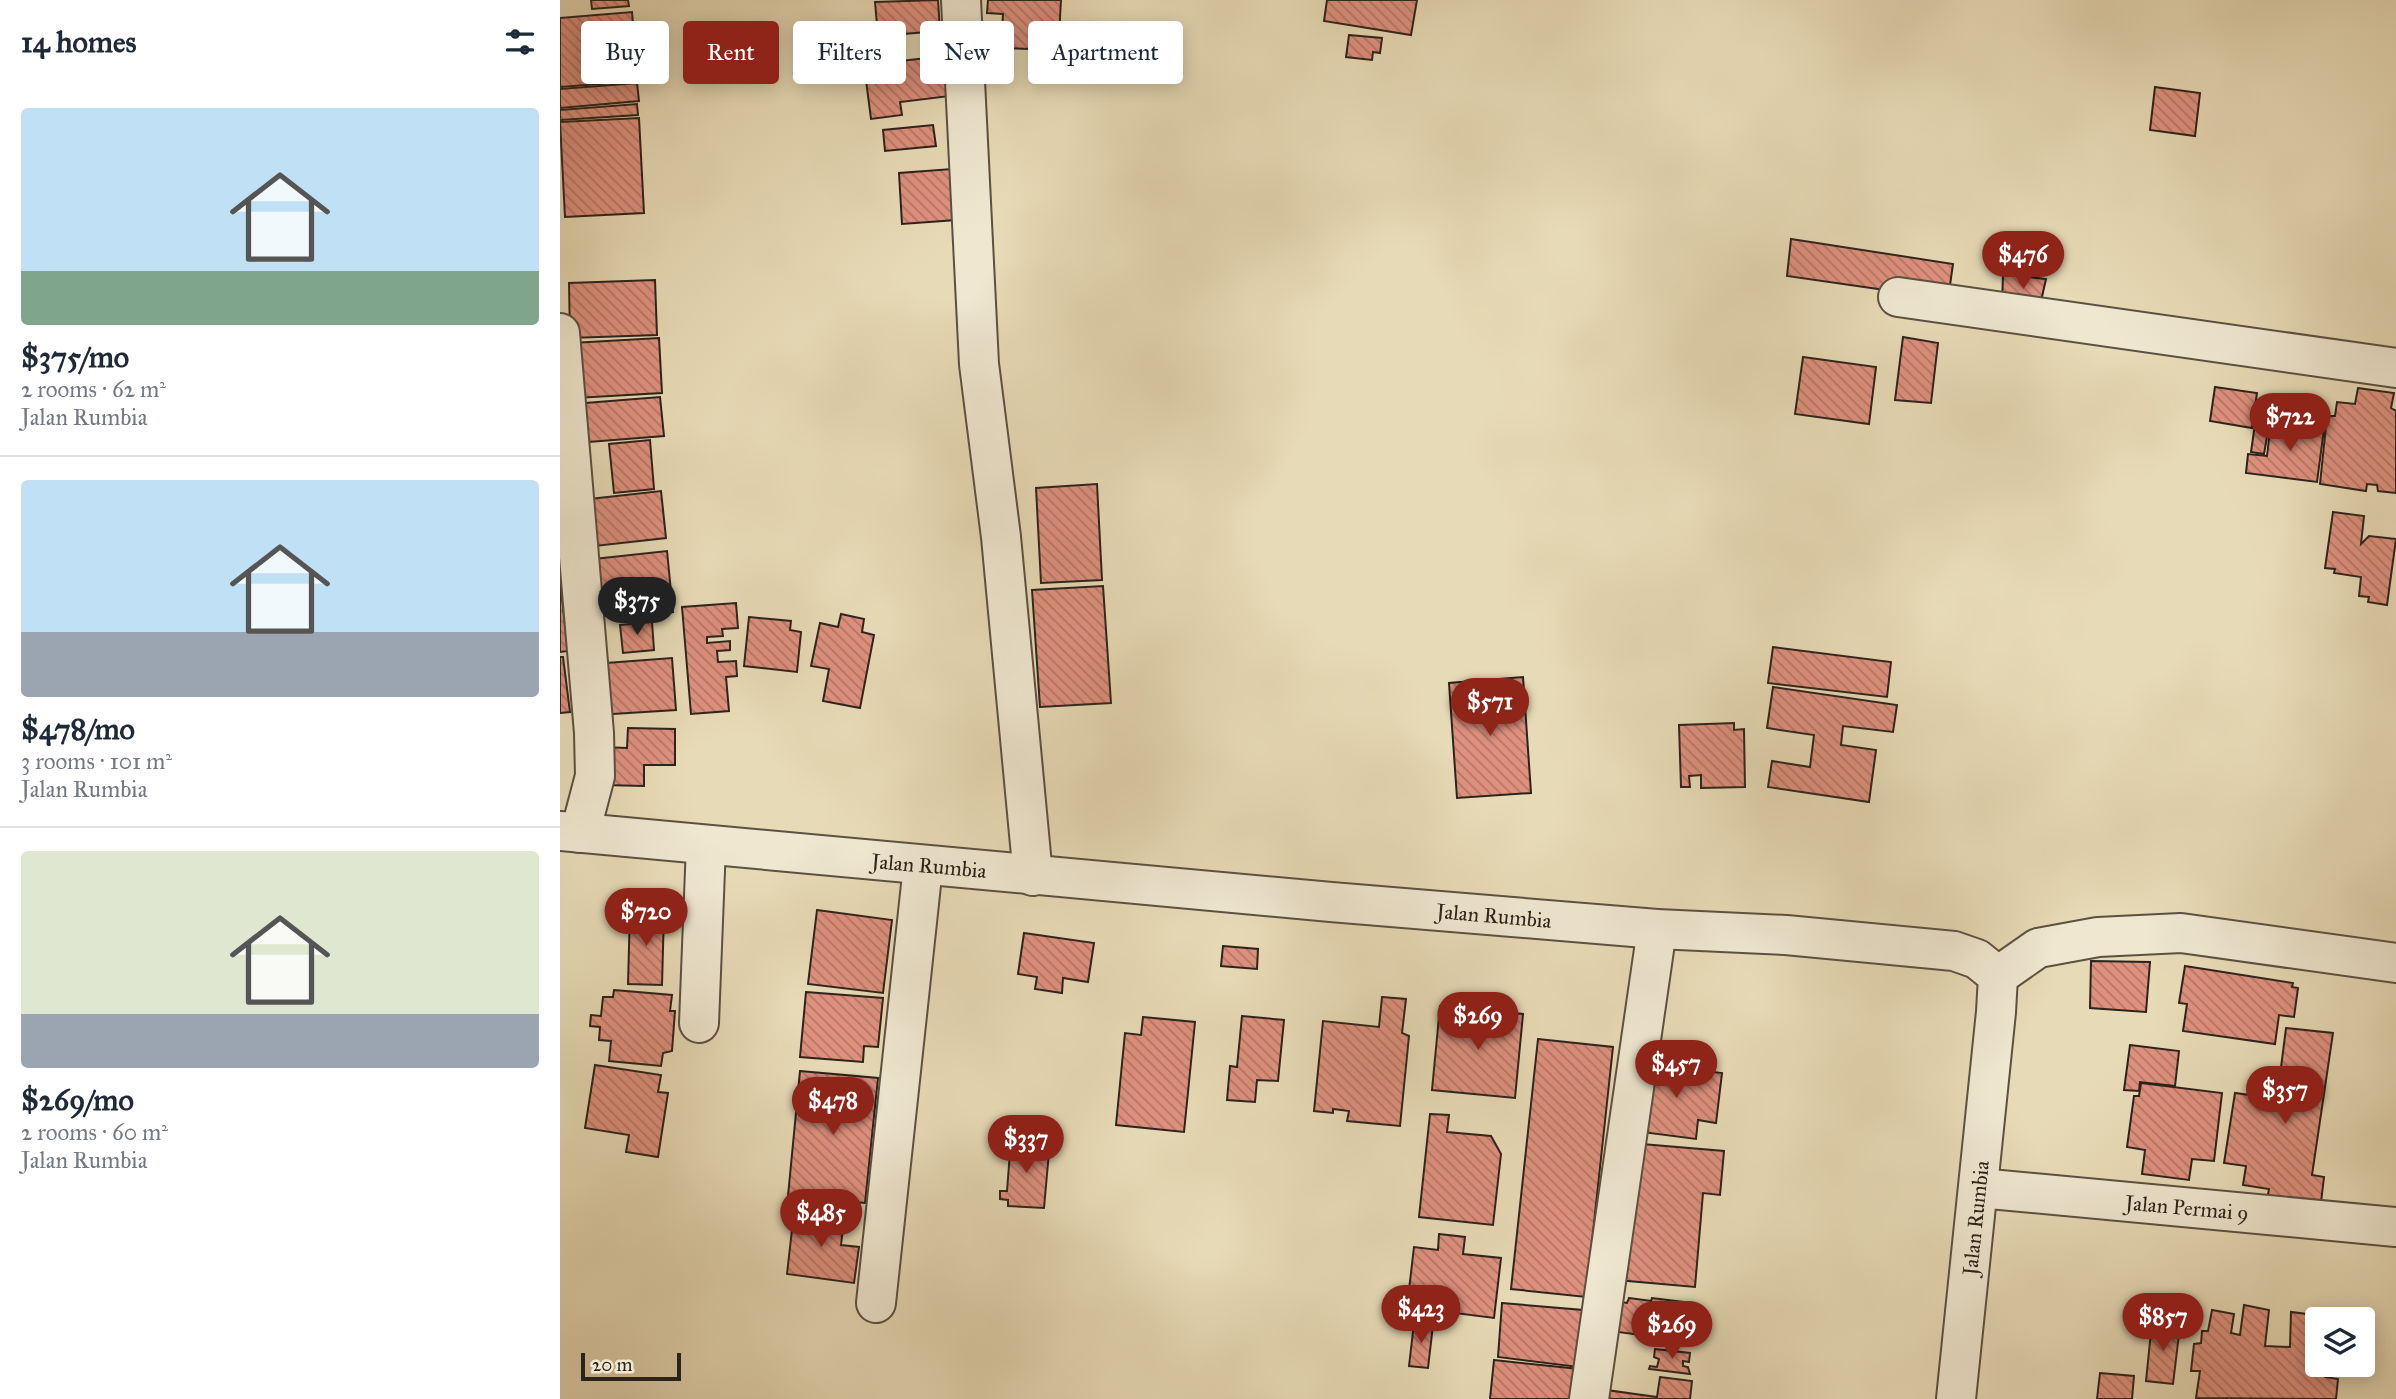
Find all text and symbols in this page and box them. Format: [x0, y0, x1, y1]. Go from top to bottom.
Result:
chip: Buy [581, 21, 669, 84]
chip: Rent [683, 21, 779, 84]
chip: Filters [793, 21, 906, 84]
chip: New [920, 21, 1014, 84]
chip: Apartment [1028, 21, 1183, 84]
icon: filters [501, 23, 539, 61]
text: 14 homes [21, 24, 136, 60]
icon: home [217, 154, 343, 280]
pin: $476 [1982, 232, 2064, 291]
text: $476 [1998, 240, 2048, 268]
text: $375/mo [21, 339, 129, 375]
text: 2 rooms · 62 m² [21, 375, 166, 403]
pin: $722 [2249, 393, 2331, 453]
text: $722 [2266, 402, 2314, 430]
text: Jalan Rumbia [21, 403, 147, 431]
icon: home [217, 526, 343, 652]
pin: $375 [596, 578, 678, 637]
text: $375 [614, 586, 660, 614]
pin: $571 [1449, 678, 1531, 738]
text: $571 [1467, 687, 1513, 715]
text: $478/mo [21, 711, 135, 747]
text: 3 rooms · 101 m² [21, 747, 172, 775]
text: Jalan Rumbia [21, 775, 147, 803]
street label: Jalan Rumbia [868, 848, 988, 884]
pin: $720 [605, 888, 687, 948]
icon: home [217, 897, 343, 1023]
text: $720 [621, 897, 671, 925]
street label: Jalan Rumbia [1433, 898, 1553, 934]
pin: $269 [1437, 992, 1519, 1052]
text: $269 [1453, 1001, 1503, 1029]
pin: $457 [1635, 1040, 1717, 1100]
text: $457 [1651, 1049, 1701, 1077]
pin: $357 [2244, 1066, 2326, 1126]
text: $357 [2262, 1075, 2308, 1103]
pin: $478 [792, 1078, 874, 1137]
text: $269/mo [21, 1082, 134, 1118]
text: $478 [808, 1086, 858, 1114]
pin: $337 [985, 1116, 1067, 1175]
text: 2 rooms · 60 m² [21, 1118, 168, 1146]
text: $337 [1004, 1124, 1048, 1152]
text: Jalan Rumbia [21, 1146, 147, 1174]
street label: Jalan Rumbia [1957, 1159, 1995, 1279]
street label: Jalan Permai 9 [2122, 1189, 2250, 1226]
pin: $485 [780, 1190, 862, 1249]
text: $485 [796, 1198, 846, 1226]
pin: $423 [1380, 1286, 1462, 1345]
text: $423 [1397, 1294, 1445, 1322]
pin: $857 [2122, 1294, 2204, 1353]
pin: $269 [1631, 1302, 1713, 1361]
text: $857 [2139, 1302, 2188, 1330]
map controls [2305, 1307, 2375, 1377]
button: layers [2305, 1307, 2375, 1377]
text: $269 [1647, 1310, 1697, 1338]
scale bar [581, 1350, 681, 1382]
text: 20 m [592, 1353, 633, 1376]

